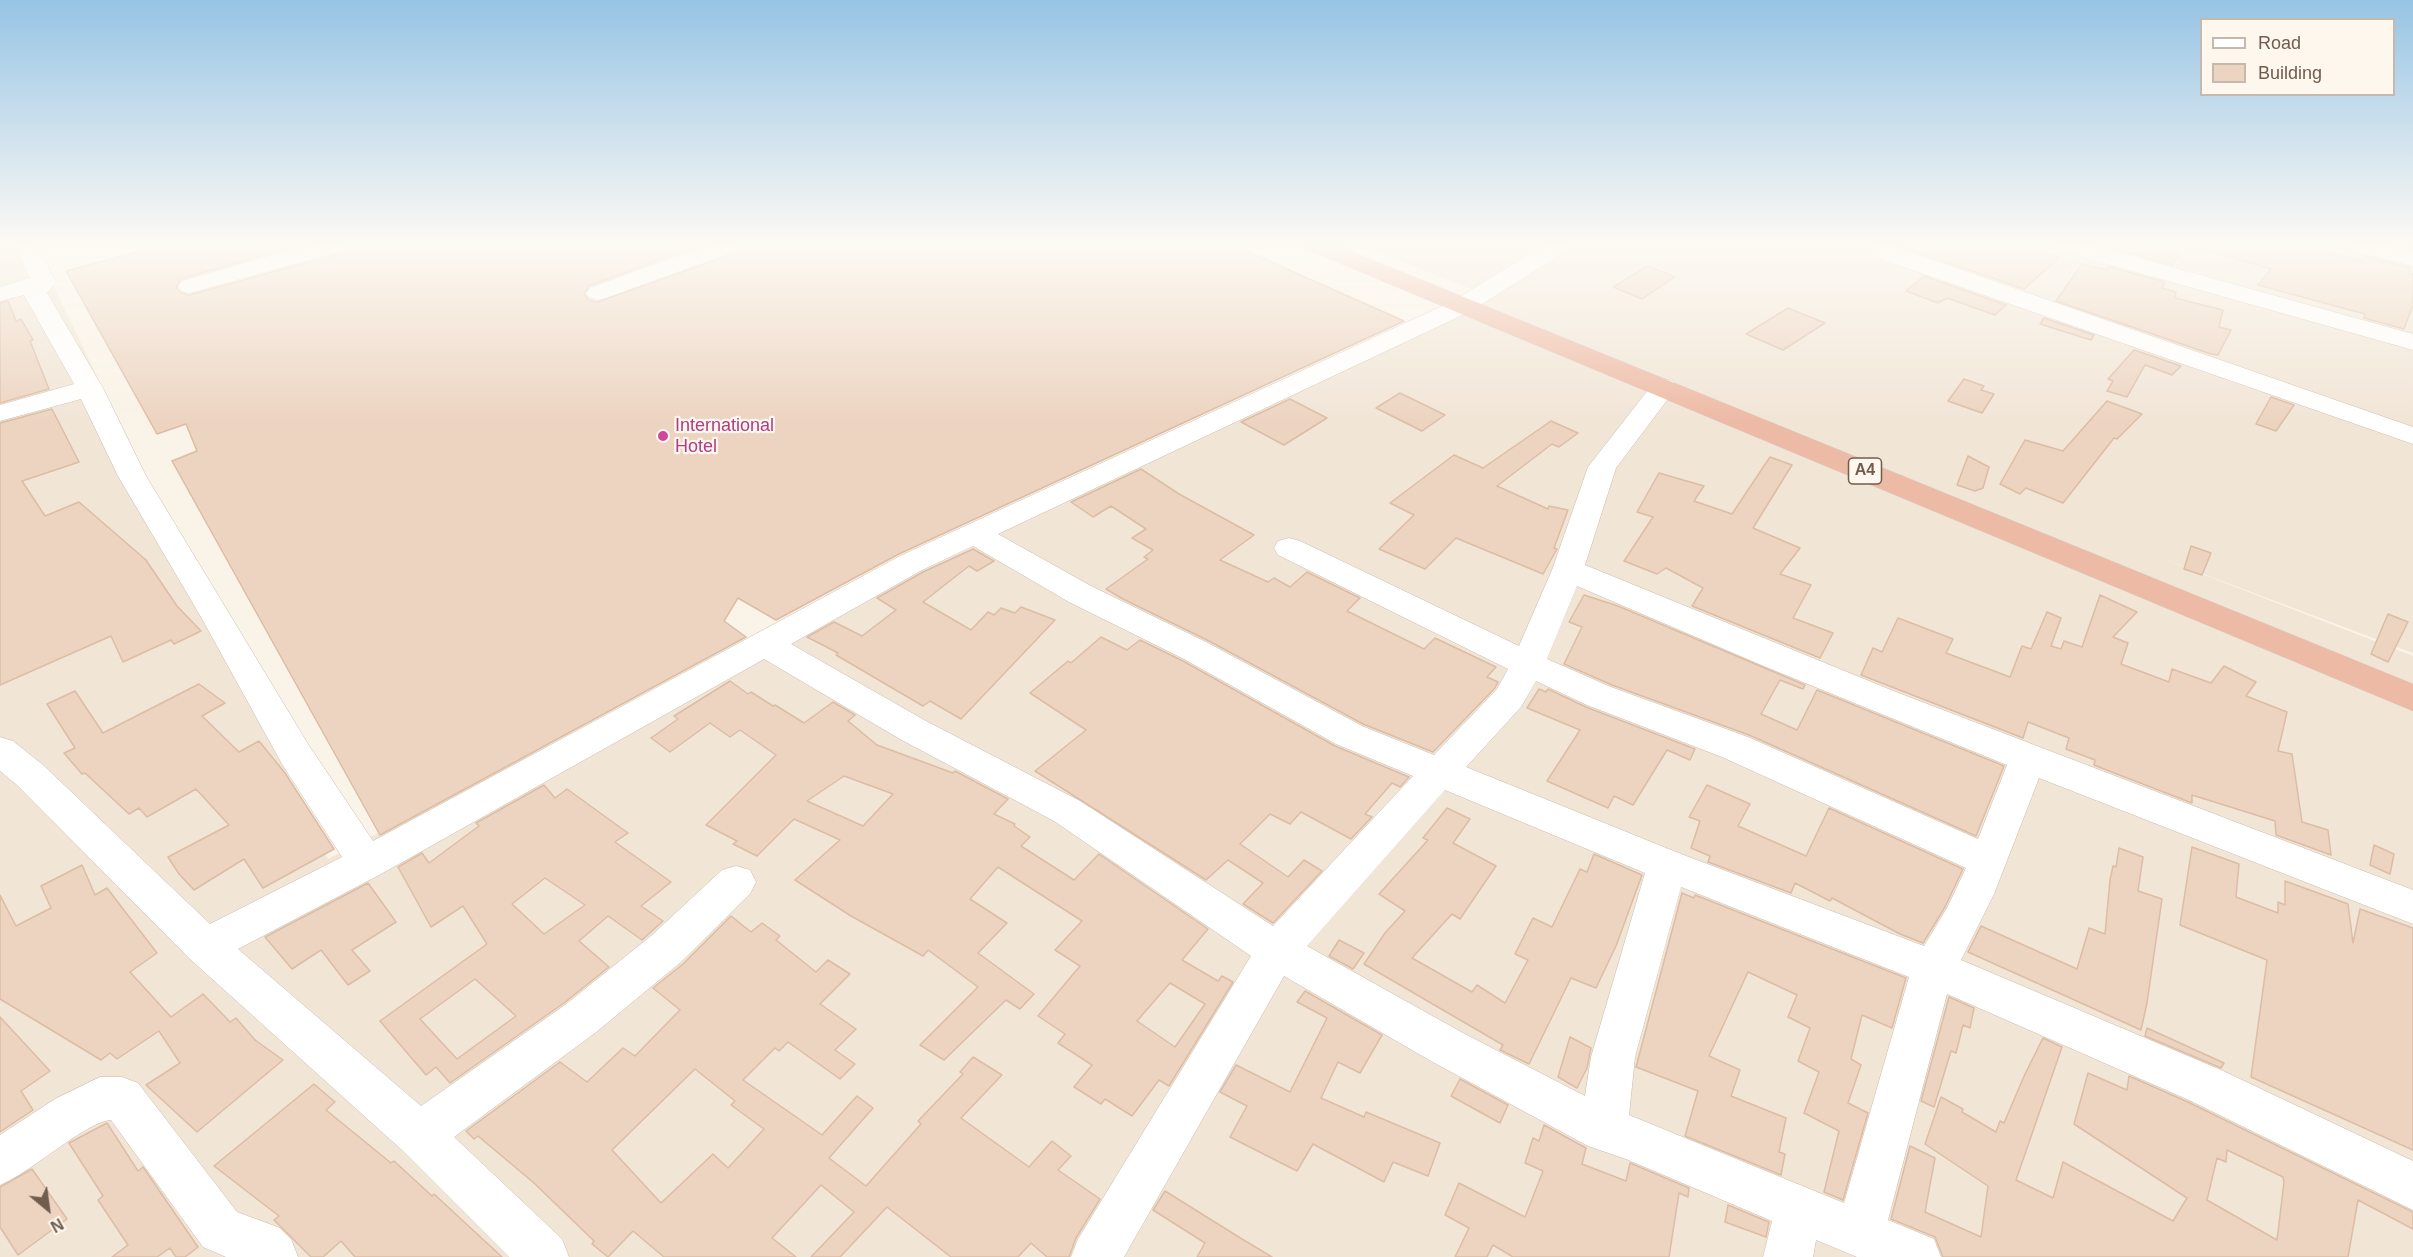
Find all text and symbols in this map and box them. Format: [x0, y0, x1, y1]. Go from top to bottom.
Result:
legend [2200, 18, 2395, 96]
text: Road [2258, 33, 2301, 53]
text: Building [2258, 63, 2322, 83]
place label: International Hotel [675, 415, 774, 458]
marker: International Hotel [656, 429, 670, 443]
road number: A4 [1848, 458, 1882, 484]
north arrow [18, 1179, 78, 1239]
text: N [48, 1215, 66, 1235]

